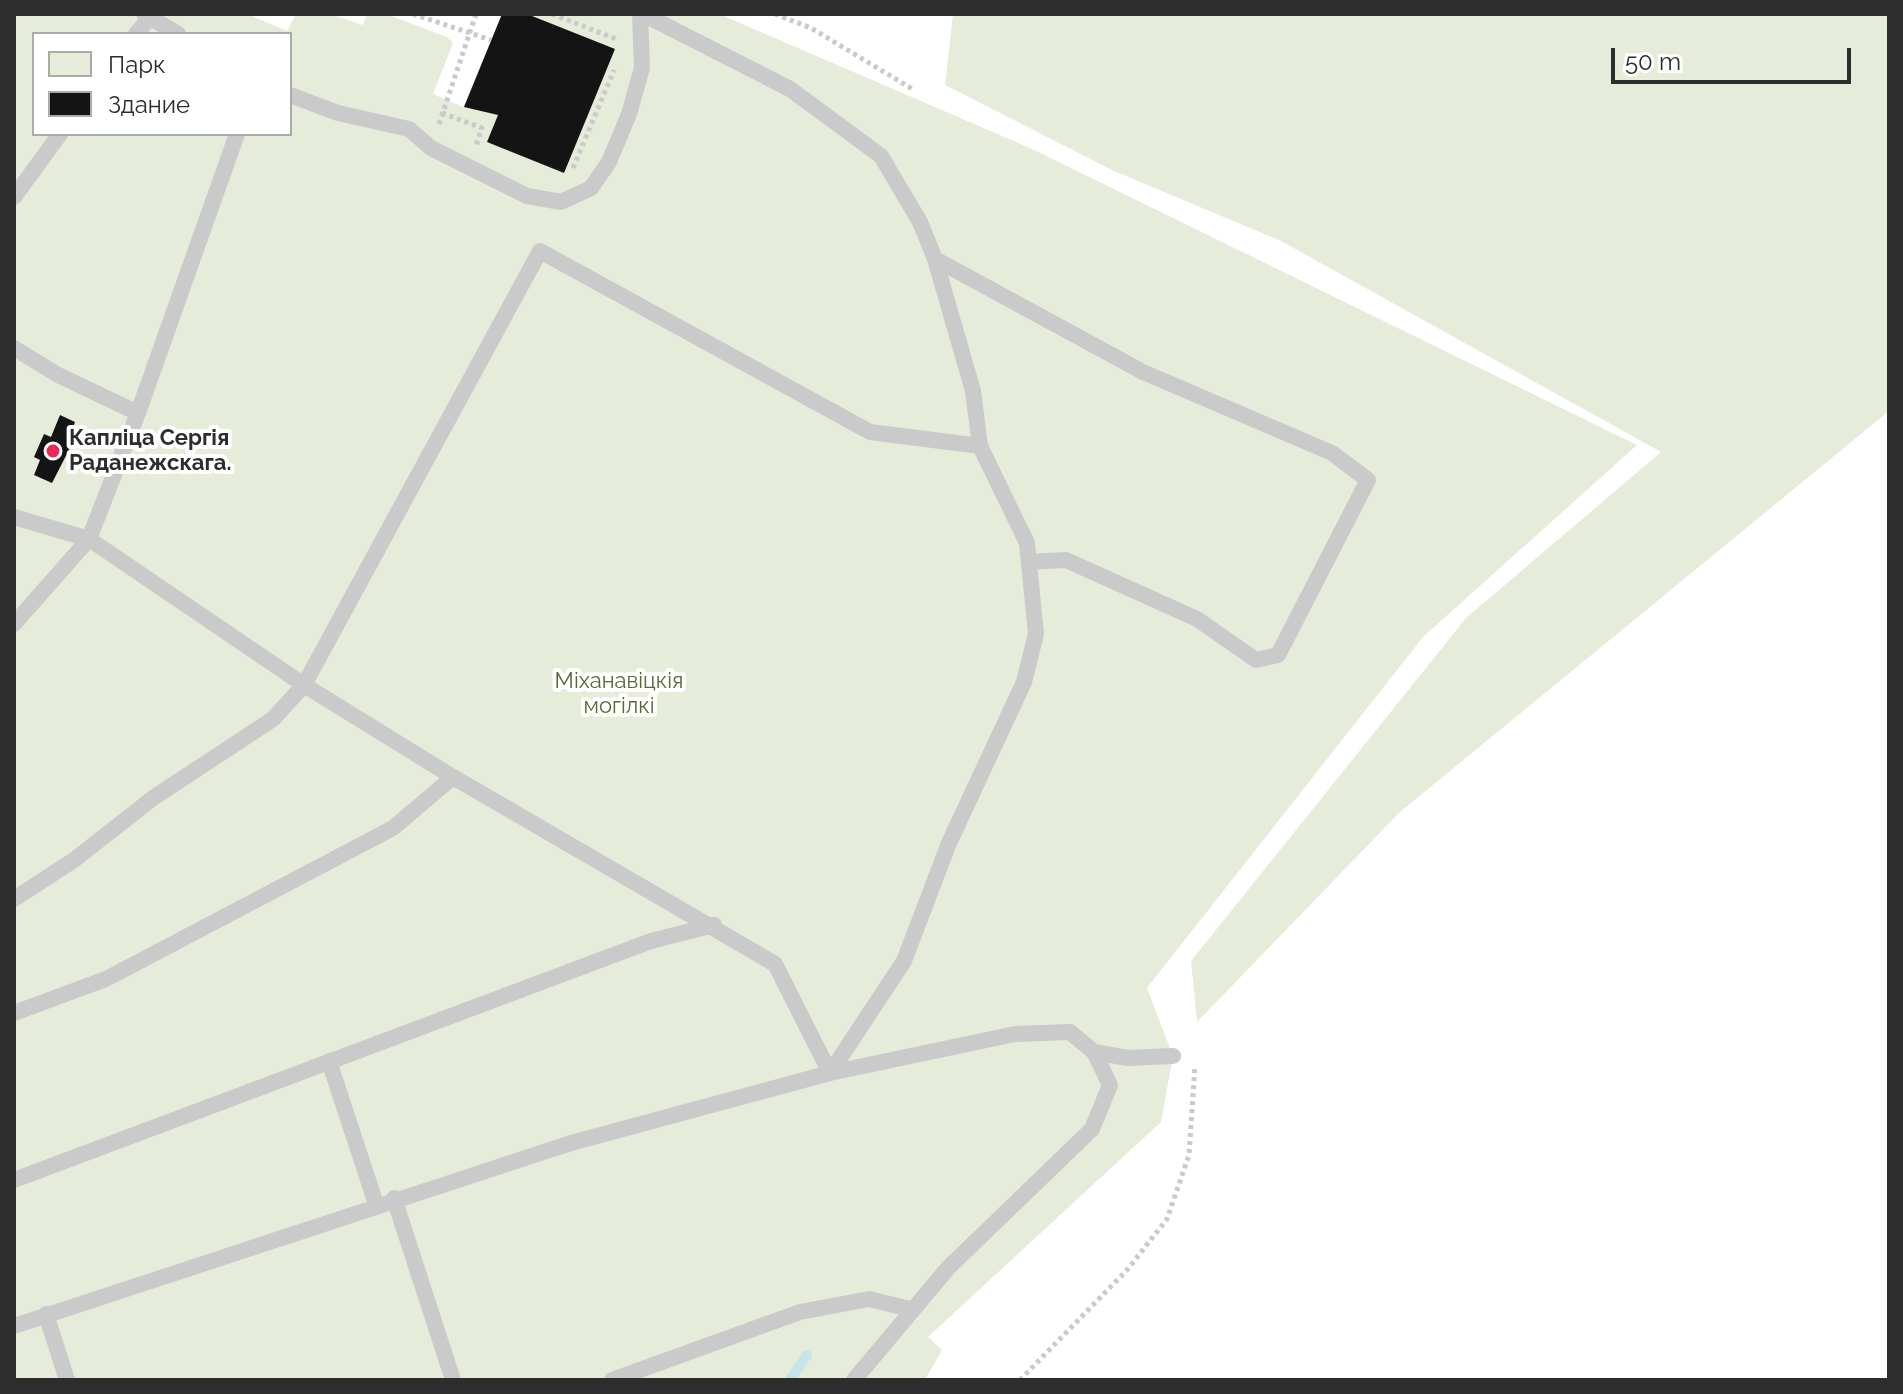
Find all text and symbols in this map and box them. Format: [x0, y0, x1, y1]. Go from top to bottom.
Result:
legend [32, 32, 292, 136]
scale bar [1615, 32, 1855, 82]
text: 50 m [1625, 47, 1681, 76]
text: Парк [108, 50, 166, 79]
text: Здание [108, 90, 190, 119]
place label: Капліца Сергія Раданежскага. [69, 425, 231, 476]
marker: Капліца Сергія Раданежскага. [44, 442, 62, 460]
park label: Міханавіцкія могілкі [555, 668, 683, 720]

